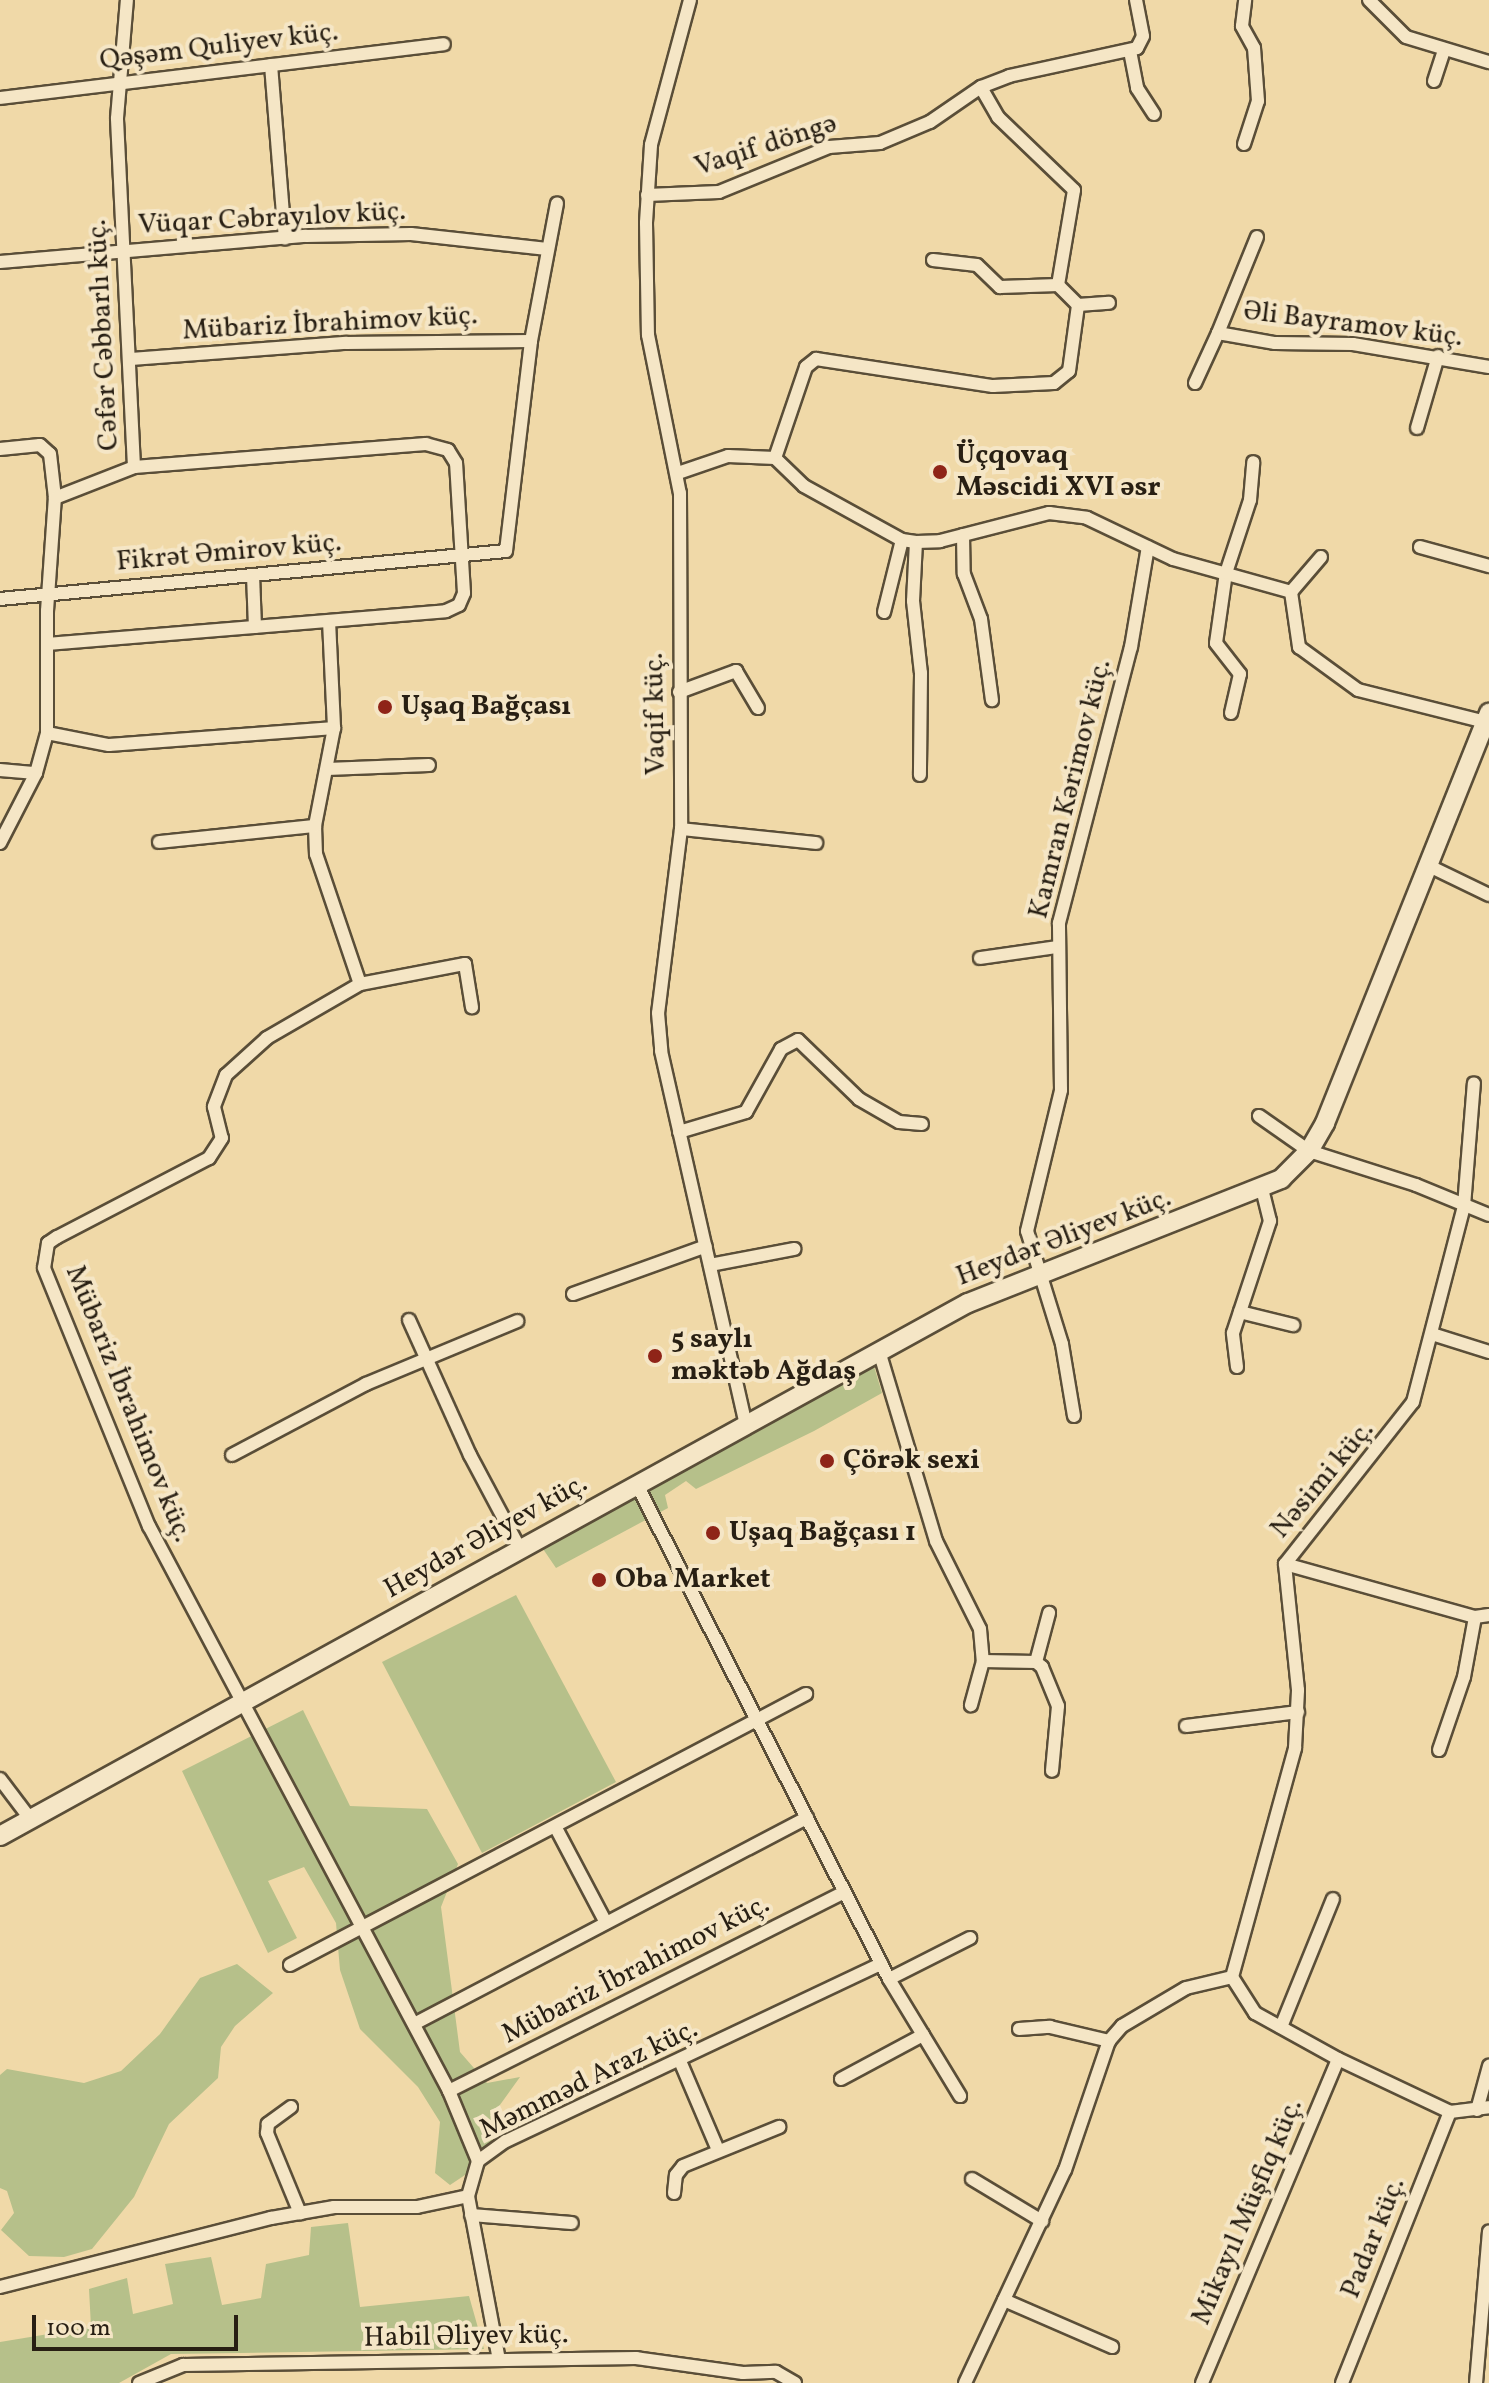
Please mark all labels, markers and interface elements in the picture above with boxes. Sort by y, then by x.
street label: Qəşəm Quliyev küç. [97,16,341,78]
street label: Vaqif döngə [692,108,840,184]
street label: Vüqar Cəbrayılov küç. [137,195,407,243]
street label: Cəfər Cəbbarlı küç. [81,218,127,452]
street label: Əli Bayramov küç. [1241,295,1465,355]
street label: Mübariz İbrahimov küç. [181,299,479,349]
place label: Üçqovaq Məscidi XVI əsr [956,439,1160,505]
marker: Üçqovaq Məscidi XVI əsr [931,463,949,481]
street label: Fikrət Əmirov küç. [115,526,343,580]
street label: Vaqif küç. [638,654,674,774]
street label: Kamran Kərimov küç. [1022,655,1120,923]
place label: Uşaq Bağçası [401,690,571,724]
marker: Uşaq Bağçası [376,698,394,716]
street label: Heydər Əliyev küç. [951,1181,1177,1295]
street label: Mübariz İbrahimov küç. [57,1260,199,1548]
place label: 5 saylı məktəb Ağdaş [671,1323,856,1389]
marker: 5 saylı məktəb Ağdaş [646,1347,664,1365]
street label: Nəsimi küç. [1264,1414,1382,1546]
place label: Çörək sexi [843,1444,980,1478]
marker: Çörək sexi [818,1452,836,1470]
street label: Heydər Əliyev küç. [378,1467,594,1607]
place label: Uşaq Bağçası 1 [729,1516,916,1550]
marker: Uşaq Bağçası 1 [704,1524,722,1542]
place label: Oba Market [615,1563,771,1597]
marker: Oba Market [590,1571,608,1589]
street label: Mübariz İbrahimov küç. [496,1888,776,2052]
street label: Məmməd Araz küç. [475,2013,703,2147]
street label: Mikayıl Müşfiq küç. [1185,2094,1311,2330]
street label: Padar küç. [1335,2173,1413,2303]
scale bar [36,2299,242,2349]
text: 100 m [46,2312,111,2346]
street label: Habil Əliyev küç. [363,2318,569,2356]

